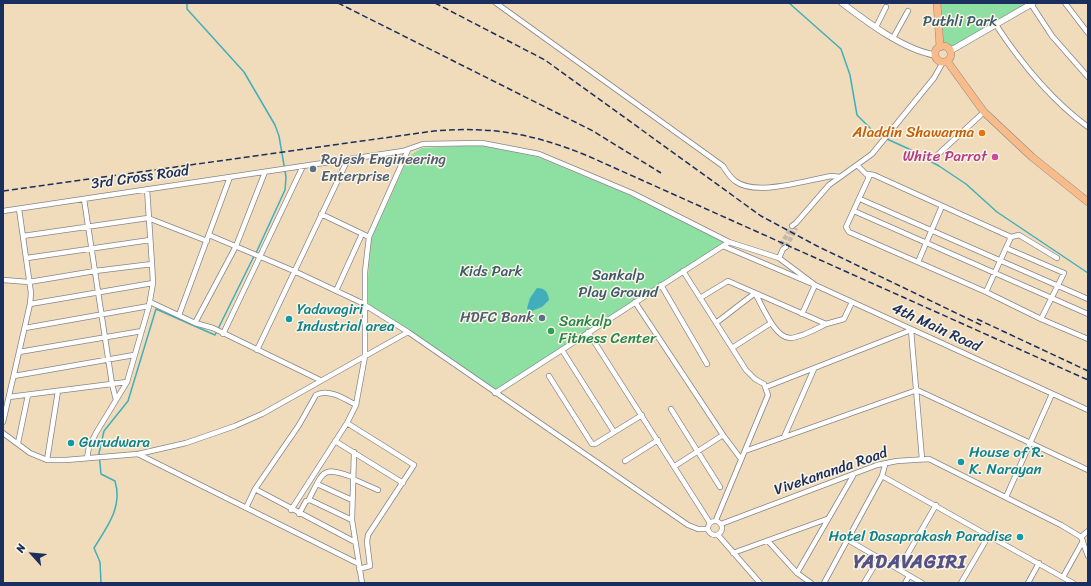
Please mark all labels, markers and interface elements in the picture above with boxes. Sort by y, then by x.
park label: Puthli Park [923,13,997,31]
place label: Aladdin Shawarma [853,124,974,142]
marker: Aladdin Shawarma [977,128,987,138]
place label: White Parrot [903,148,987,166]
place label: Rajesh Engineering Enterprise [321,151,446,186]
marker: White Parrot [990,152,1000,162]
street label: 3rd Cross Road [90,162,190,194]
marker: Rajesh Engineering Enterprise [308,164,318,174]
park label: Kids Park [460,263,522,281]
park label: Sankalp Play Ground [578,267,658,302]
street label: 4th Main Road [889,300,983,356]
place label: Yadavagiri Industrial area [297,301,395,336]
place label: HDFC Bank [460,309,534,327]
marker: HDFC Bank [537,313,547,323]
place label: Sankalp Fitness Center [559,313,656,348]
marker: Yadavagiri Industrial area [284,314,294,324]
marker: Sankalp Fitness Center [546,326,556,336]
place label: Gurudwara [79,434,150,452]
marker: Gurudwara [66,438,76,448]
street label: Vivekananda Road [772,444,890,500]
place label: House of R. K. Narayan [969,444,1045,479]
marker: House of R. K. Narayan [956,457,966,467]
place label: Hotel Dasaprakash Paradise [828,528,1012,546]
marker: Hotel Dasaprakash Paradise [1015,532,1025,542]
north arrow [12,534,52,574]
text: N [11,541,31,556]
district label: YADAVAGIRI [853,552,967,574]

